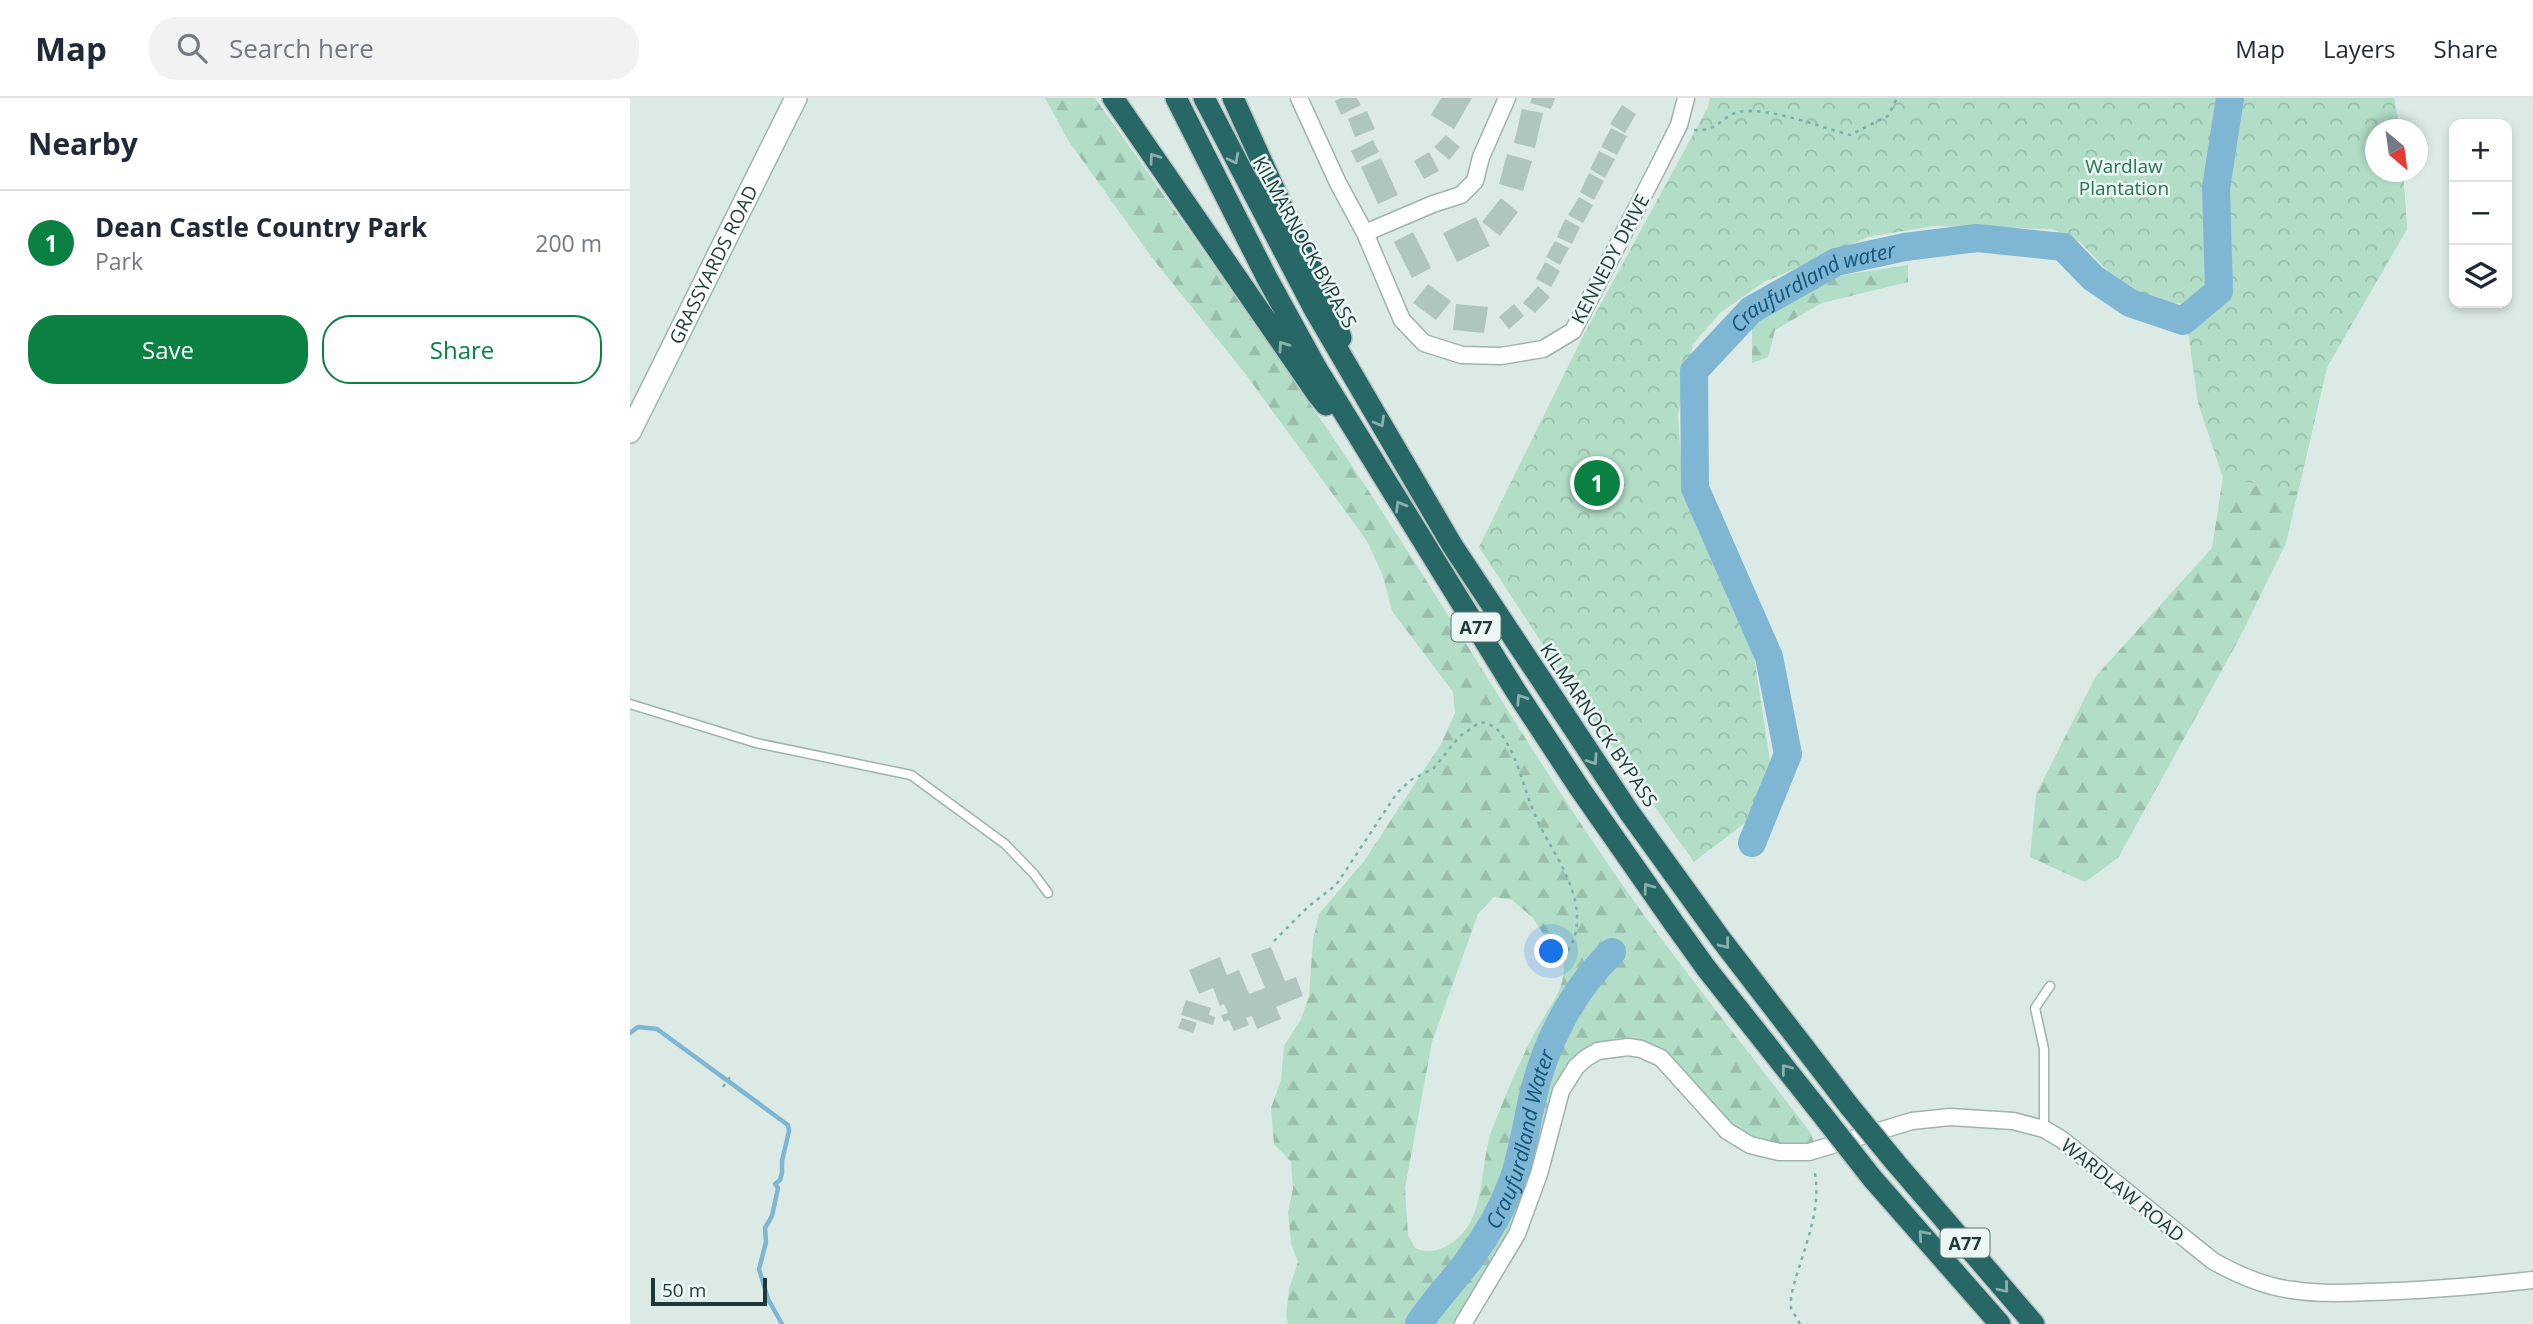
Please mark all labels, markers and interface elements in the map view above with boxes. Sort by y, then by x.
search box [149,17,639,80]
text: Map [35,26,107,71]
icon: search [173,29,211,67]
text: Search here [229,30,374,66]
text: Map [2235,32,2285,65]
text: Layers [2323,32,2396,65]
text: Share [2434,32,2498,65]
north arrow [2365,119,2428,182]
map controls [2449,119,2512,308]
button: + [2449,119,2512,182]
text: Nearby [28,123,138,164]
one-way arrow [1226,152,1240,164]
street label: KILMARNOCK BYPASS [1247,152,1363,332]
one-way arrow [1150,153,1162,166]
park label: Wardlaw Plantation [2079,153,2169,201]
street label: GRASSYARDS ROAD [663,181,764,348]
button: − [2449,182,2512,245]
street label: KENNEDY DRIVE [1565,190,1655,328]
text: Dean Castle Country Park [95,209,427,245]
text: 1 [44,227,58,259]
text: 200 m [535,227,602,259]
water label: Craufurdland water [1723,235,1898,338]
text: Park [95,245,143,277]
button: layers [2449,245,2512,308]
button: Save [28,315,308,384]
button: Share [322,315,602,384]
one-way arrow [1279,341,1291,354]
one-way arrow [1372,415,1385,427]
pin: 1 [1574,457,1620,509]
one-way arrow [1395,501,1408,514]
road number: A77 [1452,612,1500,642]
street label: KILMARNOCK BYPASS [1534,638,1664,812]
one-way arrow [1517,694,1529,707]
one-way arrow [1585,752,1597,765]
one-way arrow [1644,883,1656,896]
your location [1534,934,1568,968]
one-way arrow [1717,937,1730,949]
water label: Craufurdland Water [1479,1045,1561,1234]
one-way arrow [1782,1064,1794,1077]
street label: WARDLAW ROAD [2056,1132,2190,1248]
road number: A77 [1940,1228,1990,1258]
one-way arrow [1919,1230,1931,1243]
scale bar [651,1275,766,1307]
text: 50 m [662,1277,706,1303]
one-way arrow [1996,1279,2008,1292]

